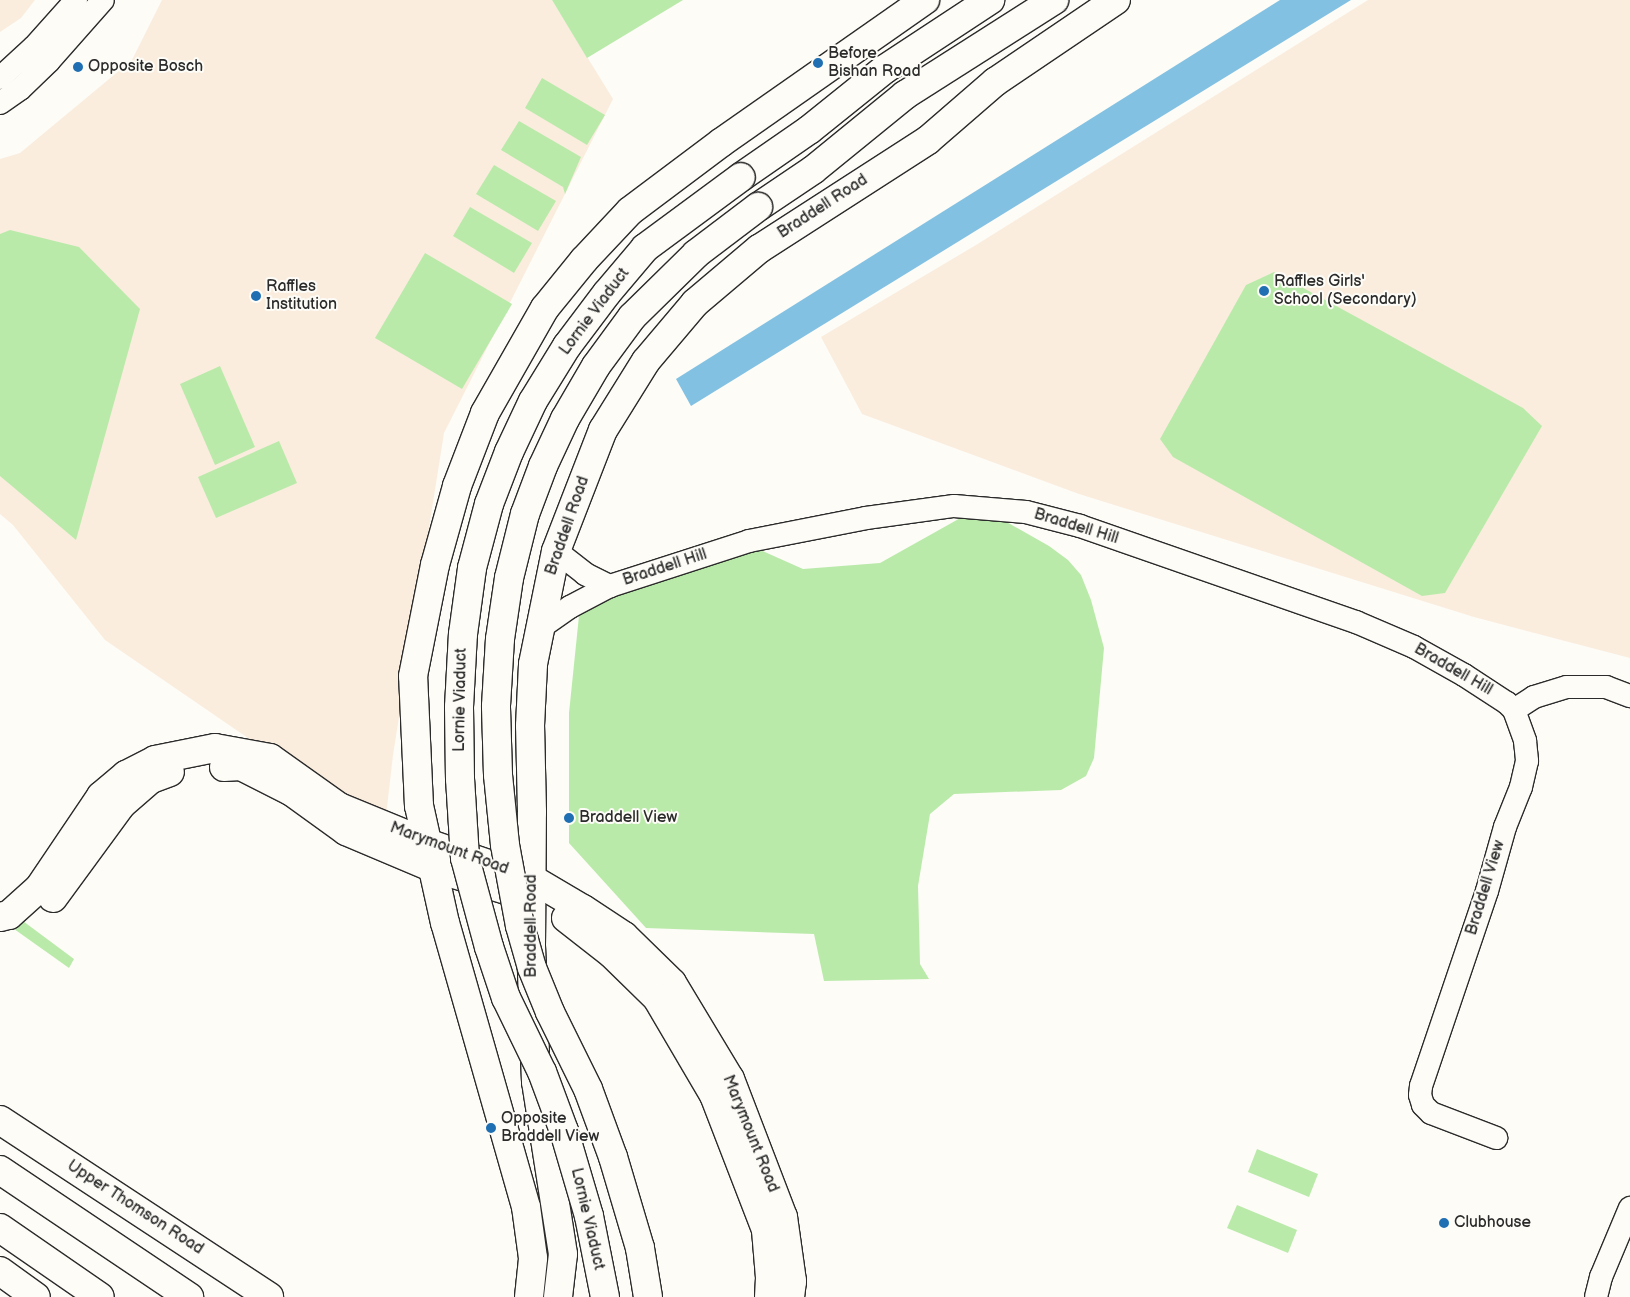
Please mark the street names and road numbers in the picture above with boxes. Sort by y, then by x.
street label: Braddell Road [774,171,872,243]
street label: Lornie Viaduct [556,265,634,359]
street label: Braddell Road [542,474,594,578]
street label: Braddell Hill [1031,505,1121,549]
street label: Braddell Hill [621,545,709,591]
street label: Braddell Hill [1410,640,1496,700]
street label: Lornie Viaduct [450,648,472,752]
street label: Marymount Road [387,819,511,879]
street label: Braddell View [1462,838,1510,938]
street label: Braddell Road [522,874,542,978]
street label: Marymount Road [718,1073,782,1195]
street label: Upper Thomson Road [63,1157,207,1259]
street label: Lornie Viaduct [566,1166,608,1272]

